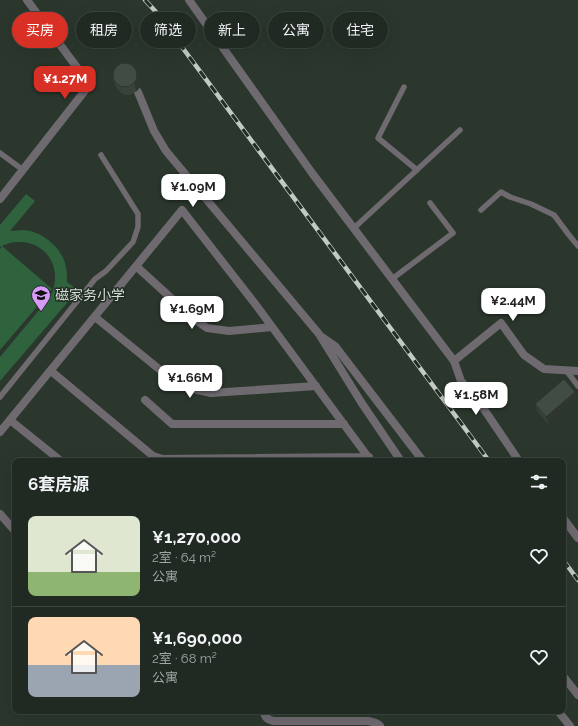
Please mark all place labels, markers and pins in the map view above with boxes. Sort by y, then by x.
pin: ¥1.27M [32,66,98,100]
pin: ¥1.09M [160,174,226,208]
school or university icon: 磁家务小学 [30,284,52,312]
place label: 磁家务小学 [55,287,125,303]
pin: ¥2.44M [480,288,546,322]
pin: ¥1.69M [159,296,225,330]
pin: ¥1.66M [157,365,223,399]
pin: ¥1.58M [443,382,509,416]

